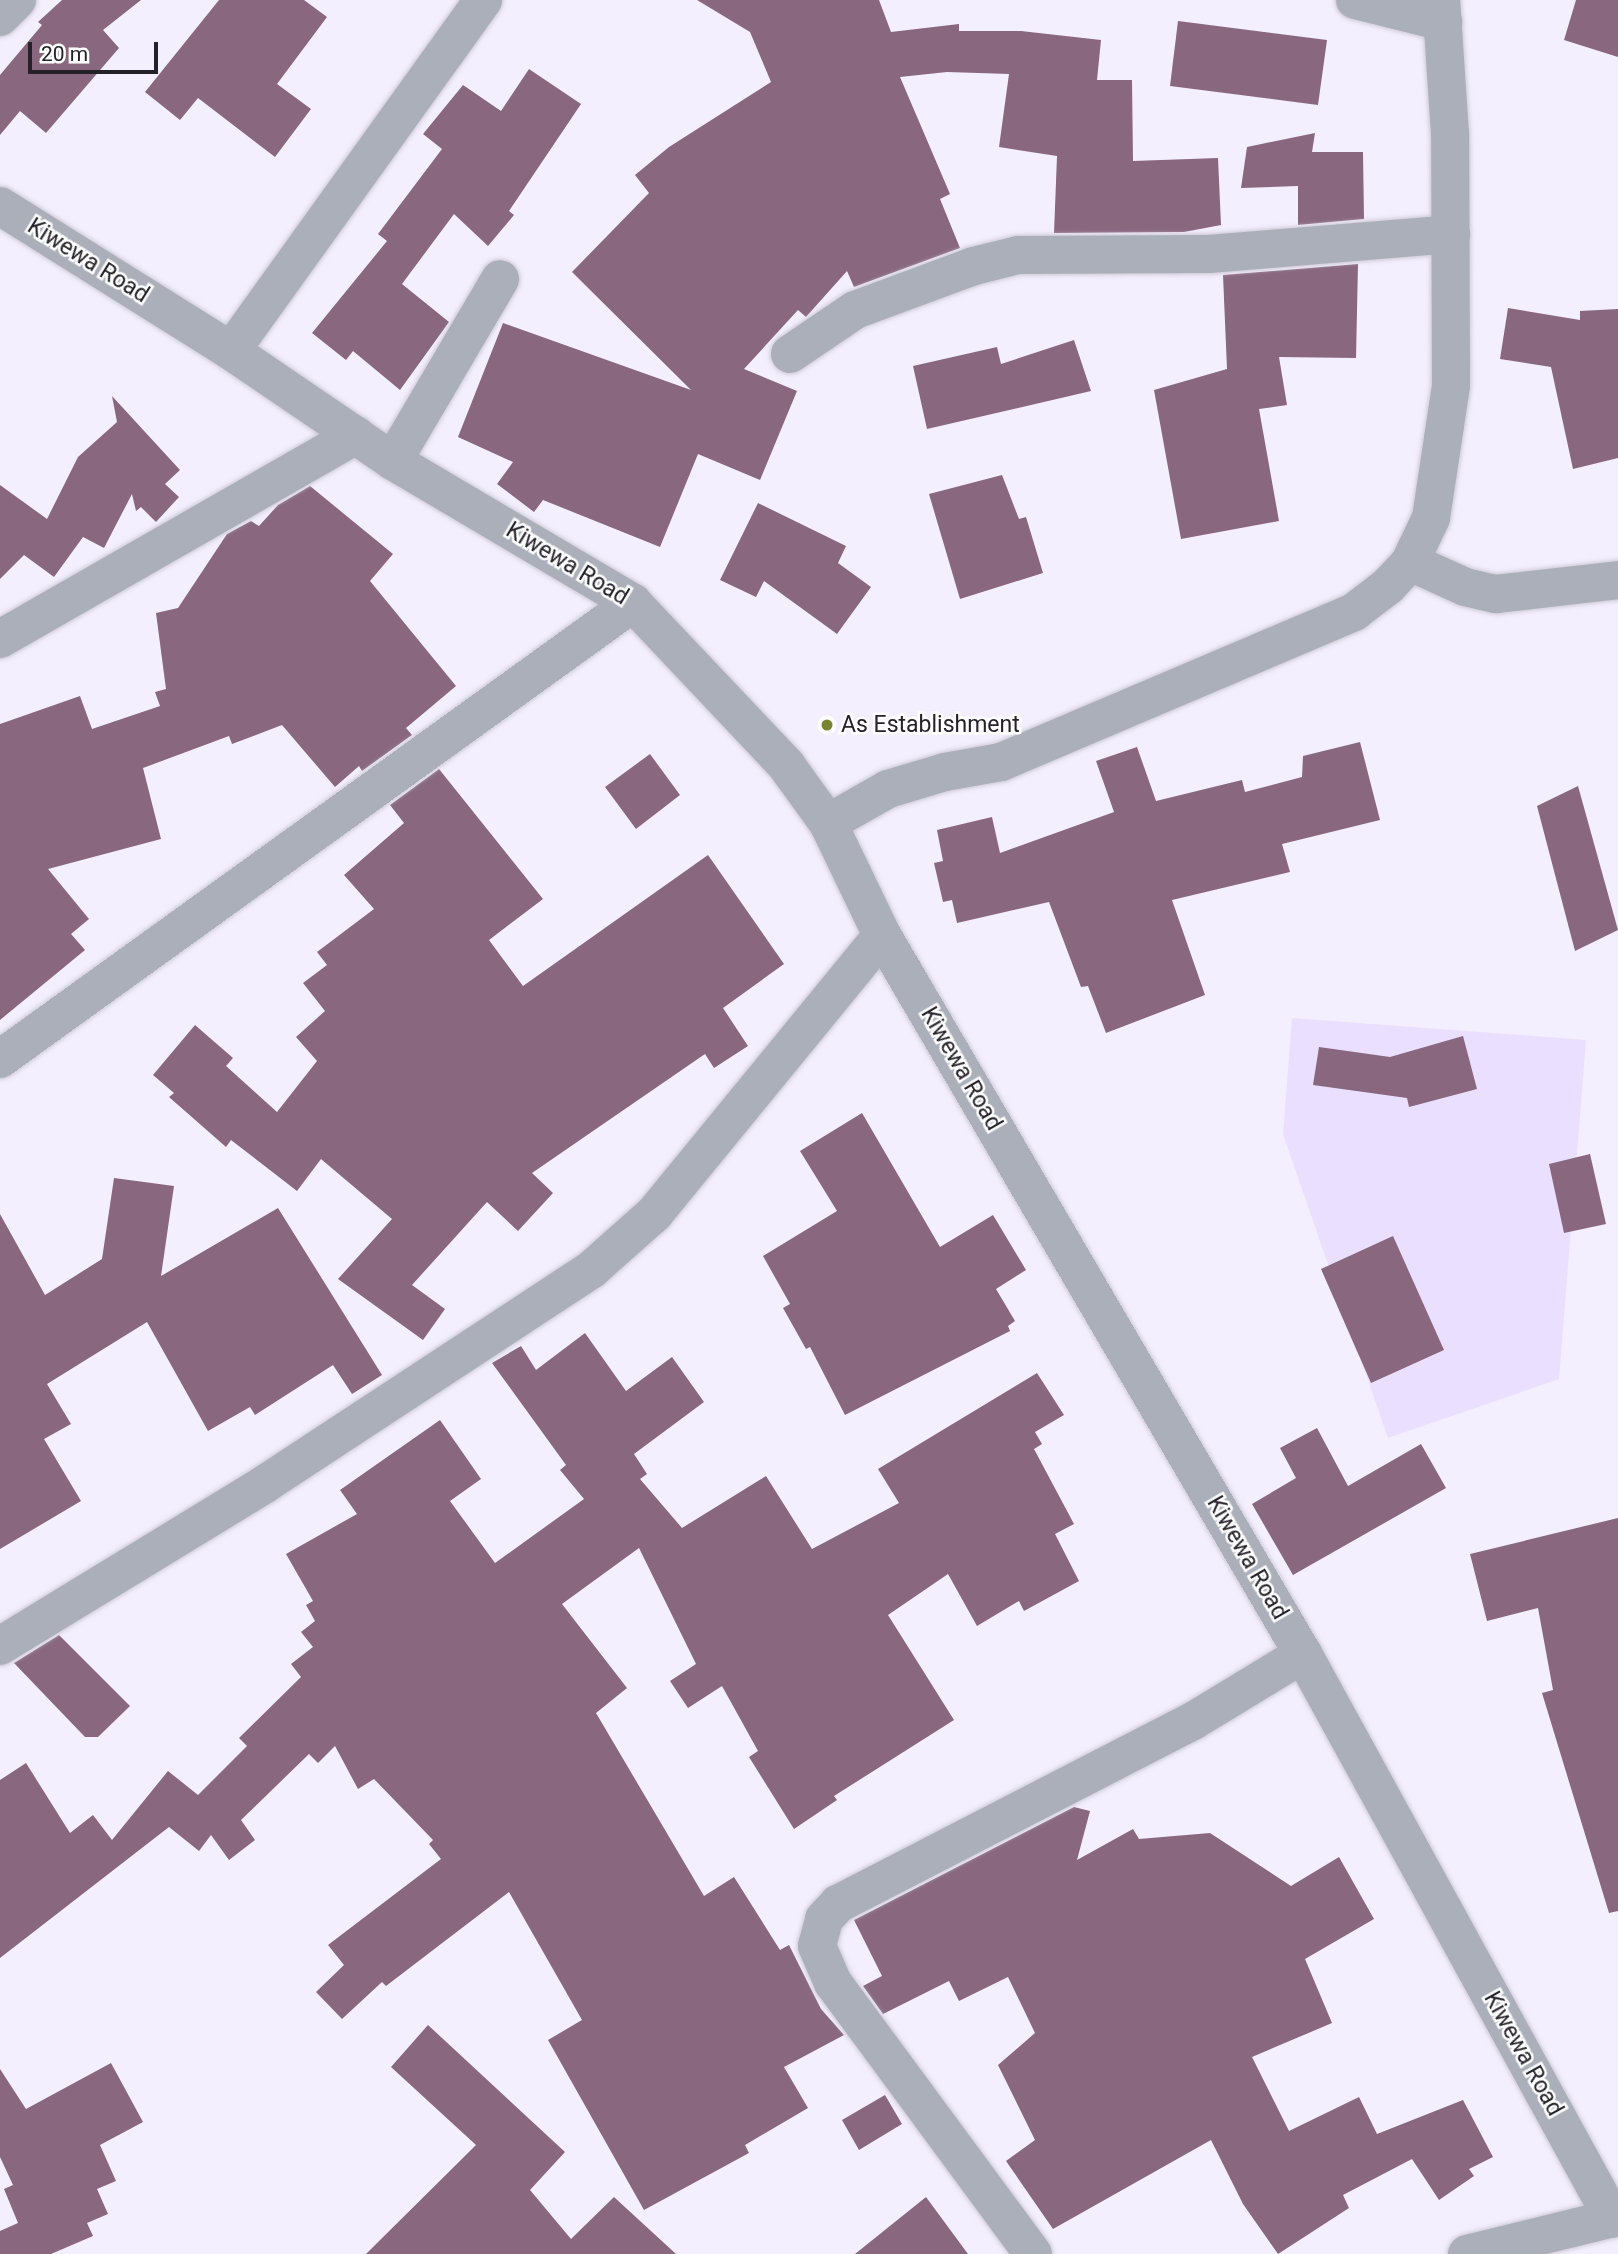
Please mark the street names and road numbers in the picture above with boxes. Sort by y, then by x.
street label: Kiwewa Road [22,213,154,309]
street label: Kiwewa Road [501,517,633,611]
street label: Kiwewa Road [915,1002,1007,1136]
street label: Kiwewa Road [1201,1491,1293,1625]
street label: Kiwewa Road [1478,1987,1568,2121]

